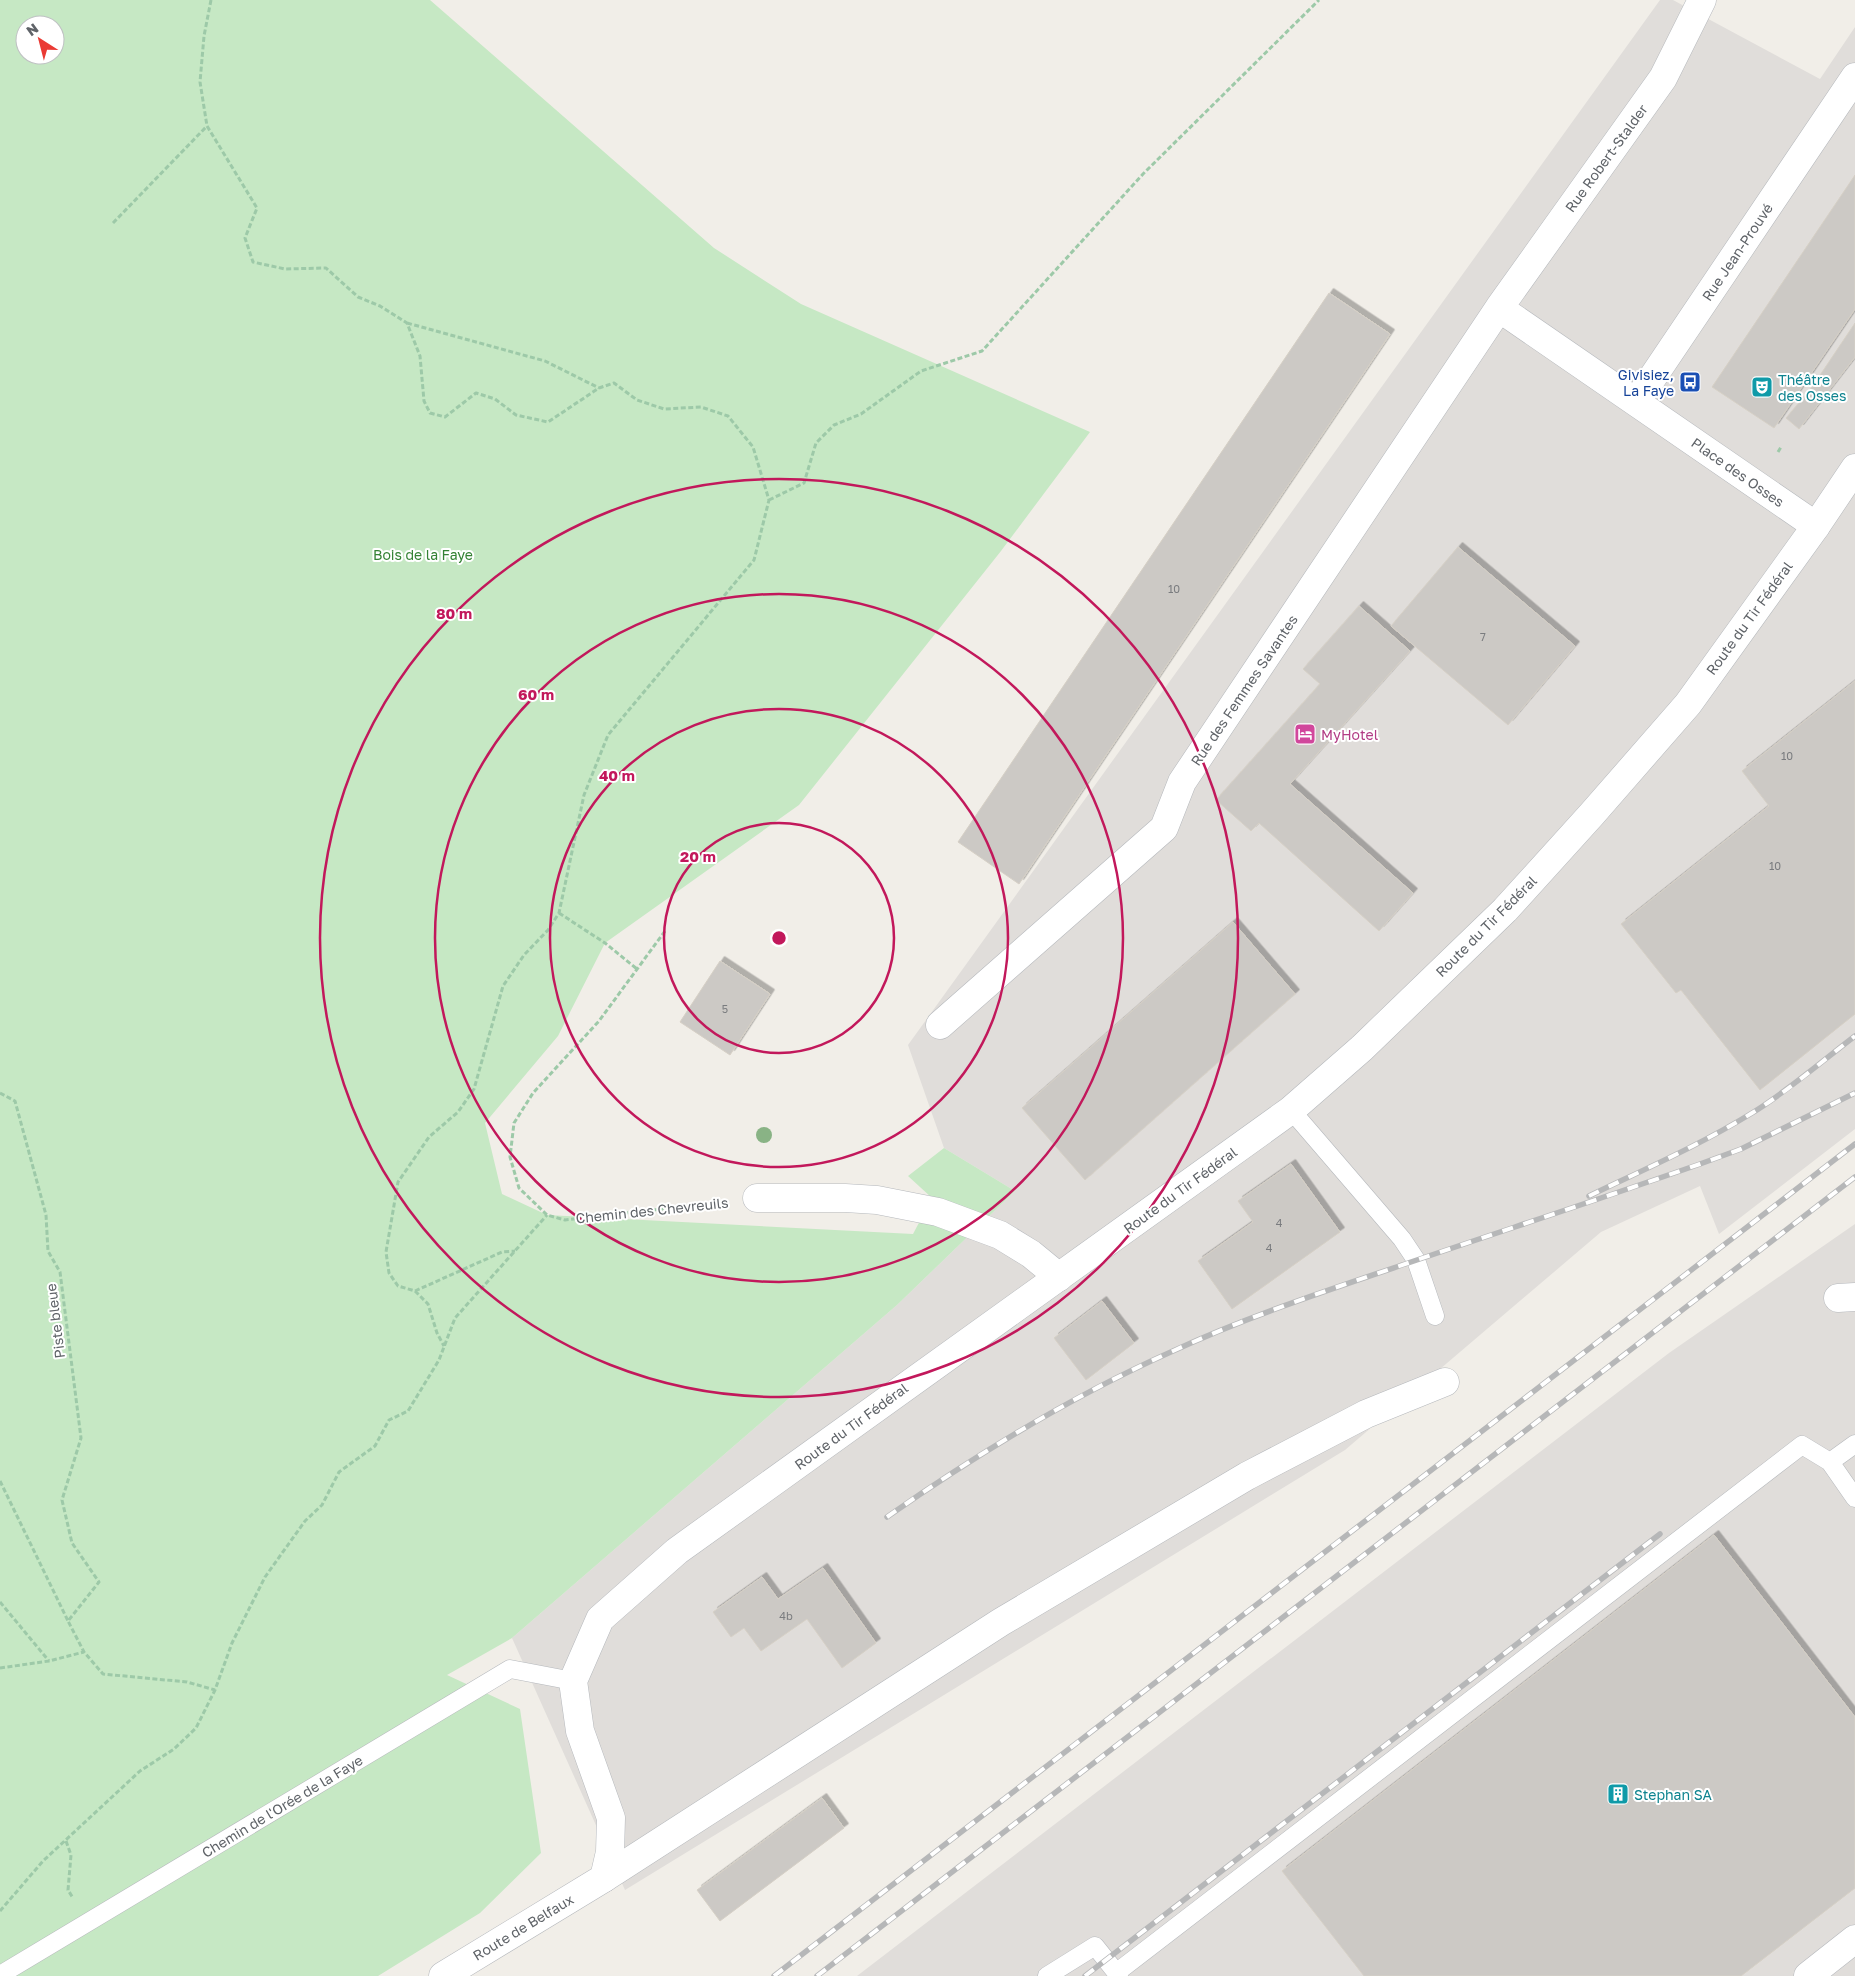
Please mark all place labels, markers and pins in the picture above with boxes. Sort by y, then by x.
place label: Givisiez, La Faye [1618,366,1674,399]
bus stop icon: Givisiez, La Faye [1678,370,1702,394]
place label: Théâtre des Osses [1778,371,1846,404]
theatre icon: Théâtre des Osses [1750,375,1774,399]
hotel icon: MyHotel [1293,722,1317,746]
place label: MyHotel [1321,726,1378,743]
centre of rings [770,929,788,947]
building icon: Stephan SA [1606,1782,1630,1806]
place label: Stephan SA [1634,1786,1712,1803]

